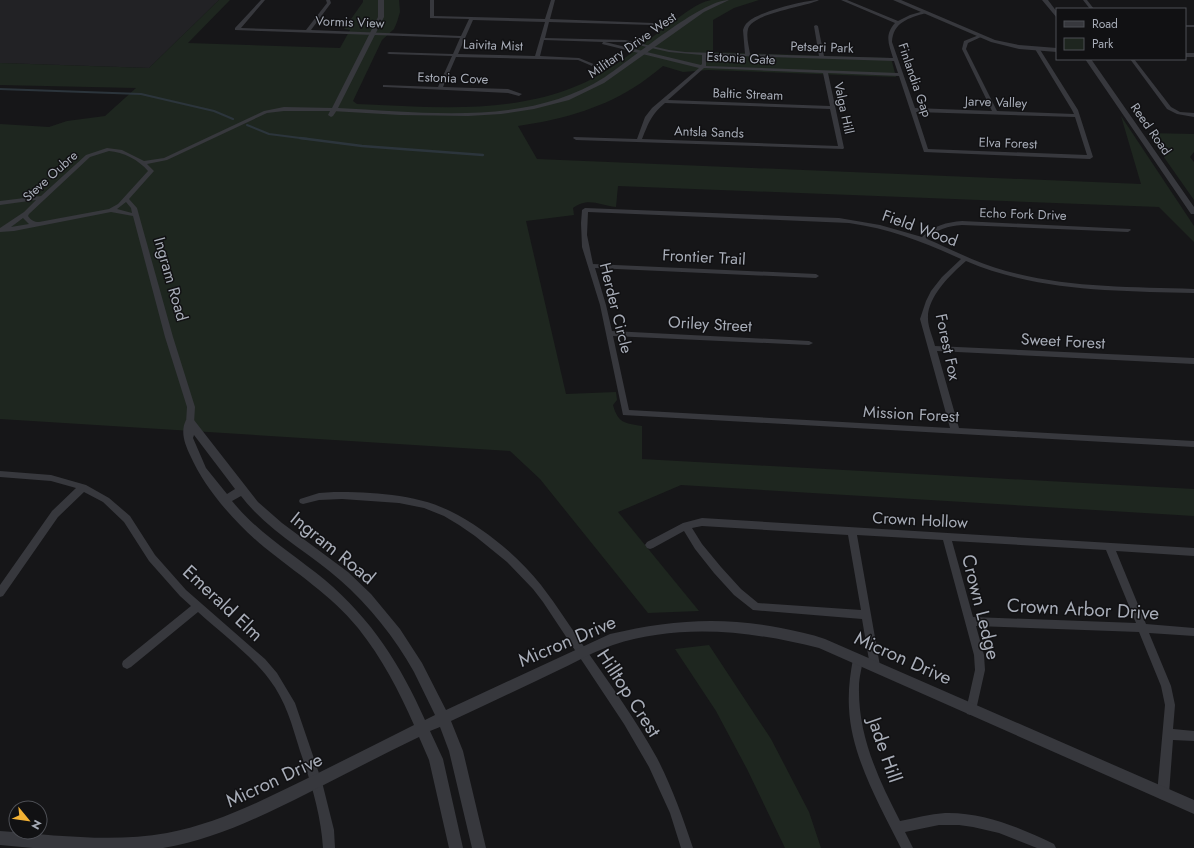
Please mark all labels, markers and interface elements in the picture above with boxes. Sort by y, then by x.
street label: Military Drive West [584,7,681,83]
legend [1056,8,1186,60]
street label: Vormis View [315,11,385,33]
text: Road [1092,15,1118,33]
street label: Laivita Mist [463,34,524,56]
text: Park [1092,35,1114,53]
street label: Petseri Park [790,36,854,58]
street label: Finlandia Gap [893,40,937,120]
street label: Estonia Gate [706,47,776,69]
street label: Estonia Cove [417,67,489,89]
street label: Valga Hill [829,80,859,136]
street label: Baltic Stream [712,83,784,105]
street label: Jarve Valley [963,91,1028,113]
street label: Reed Road [1126,99,1176,159]
street label: Antsla Sands [674,121,744,143]
street label: Elva Forest [978,132,1038,154]
street label: Steve Oubre [18,146,82,206]
street label: Echo Fork Drive [979,203,1067,225]
street label: Field Wood [879,204,961,252]
street label: Ingram Road [148,234,194,324]
street label: Frontier Trail [662,243,746,271]
street label: Herder Circle [594,260,638,356]
street label: Oriley Street [667,310,753,338]
street label: Forest Fox [930,312,966,383]
street label: Sweet Forest [1020,327,1106,355]
street label: Mission Forest [862,400,960,428]
street label: Ingram Road [285,505,381,591]
street label: Crown Hollow [872,506,969,534]
street label: Crown Ledge [955,551,1007,663]
street label: Emerald Elm [177,559,269,647]
street label: Crown Arbor Drive [1006,592,1160,626]
street label: Micron Drive [514,608,620,674]
street label: Micron Drive [850,625,956,692]
street label: Hilltop Crest [590,644,668,743]
street label: Jade Hill [860,711,909,786]
street label: Micron Drive [221,746,327,814]
north arrow [8,800,48,840]
text: N [28,817,46,833]

